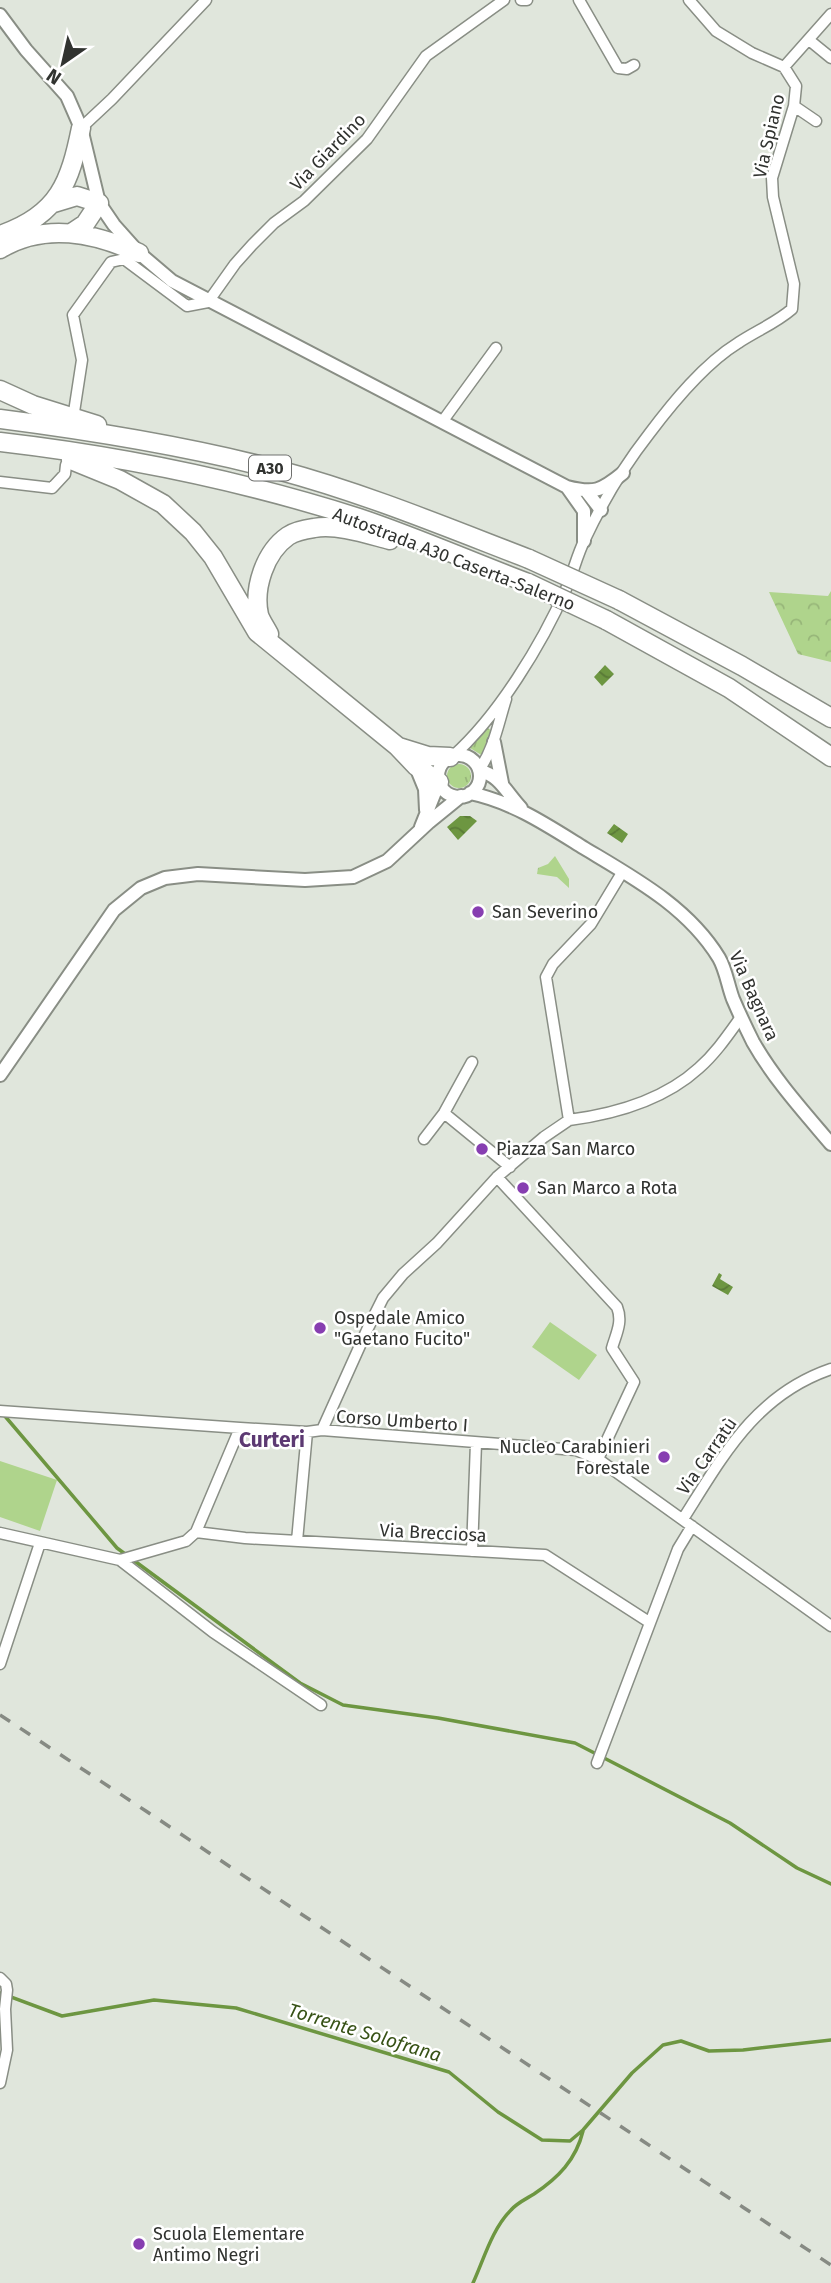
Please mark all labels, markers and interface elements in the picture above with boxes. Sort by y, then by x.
north arrow [28,28,98,98]
text: N [42,64,65,90]
street label: Via Spiano [749,92,789,180]
street label: Via Giardino [286,109,370,195]
road number: A30 [249,456,291,481]
street label: Autostrada A30 Caserta-Salerno [330,503,578,615]
place label: San Severino [492,901,598,923]
marker: San Severino [470,904,486,920]
street label: Via Bagnara [724,948,784,1044]
place label: Piazza San Marco [496,1138,635,1160]
marker: Piazza San Marco [474,1141,490,1157]
place label: San Marco a Rota [537,1177,678,1199]
marker: San Marco a Rota [515,1180,531,1196]
place label: Ospedale Amico "Gaetano Fucito" [334,1307,470,1350]
marker: Ospedale Amico "Gaetano Fucito" [312,1320,328,1336]
street label: Corso Umberto I [335,1405,469,1437]
street label: Via Carratù [672,1413,742,1499]
district label: Curteri [239,1427,305,1453]
place label: Nucleo Carabinieri Forestale [499,1436,650,1479]
marker: Nucleo Carabinieri Forestale [656,1449,672,1465]
street label: Via Brecciosa [379,1519,487,1547]
water label: Torrente Solofrana [286,1998,444,2067]
place label: Scuola Elementare Antimo Negri [153,2223,305,2266]
marker: Scuola Elementare Antimo Negri [131,2236,147,2252]

